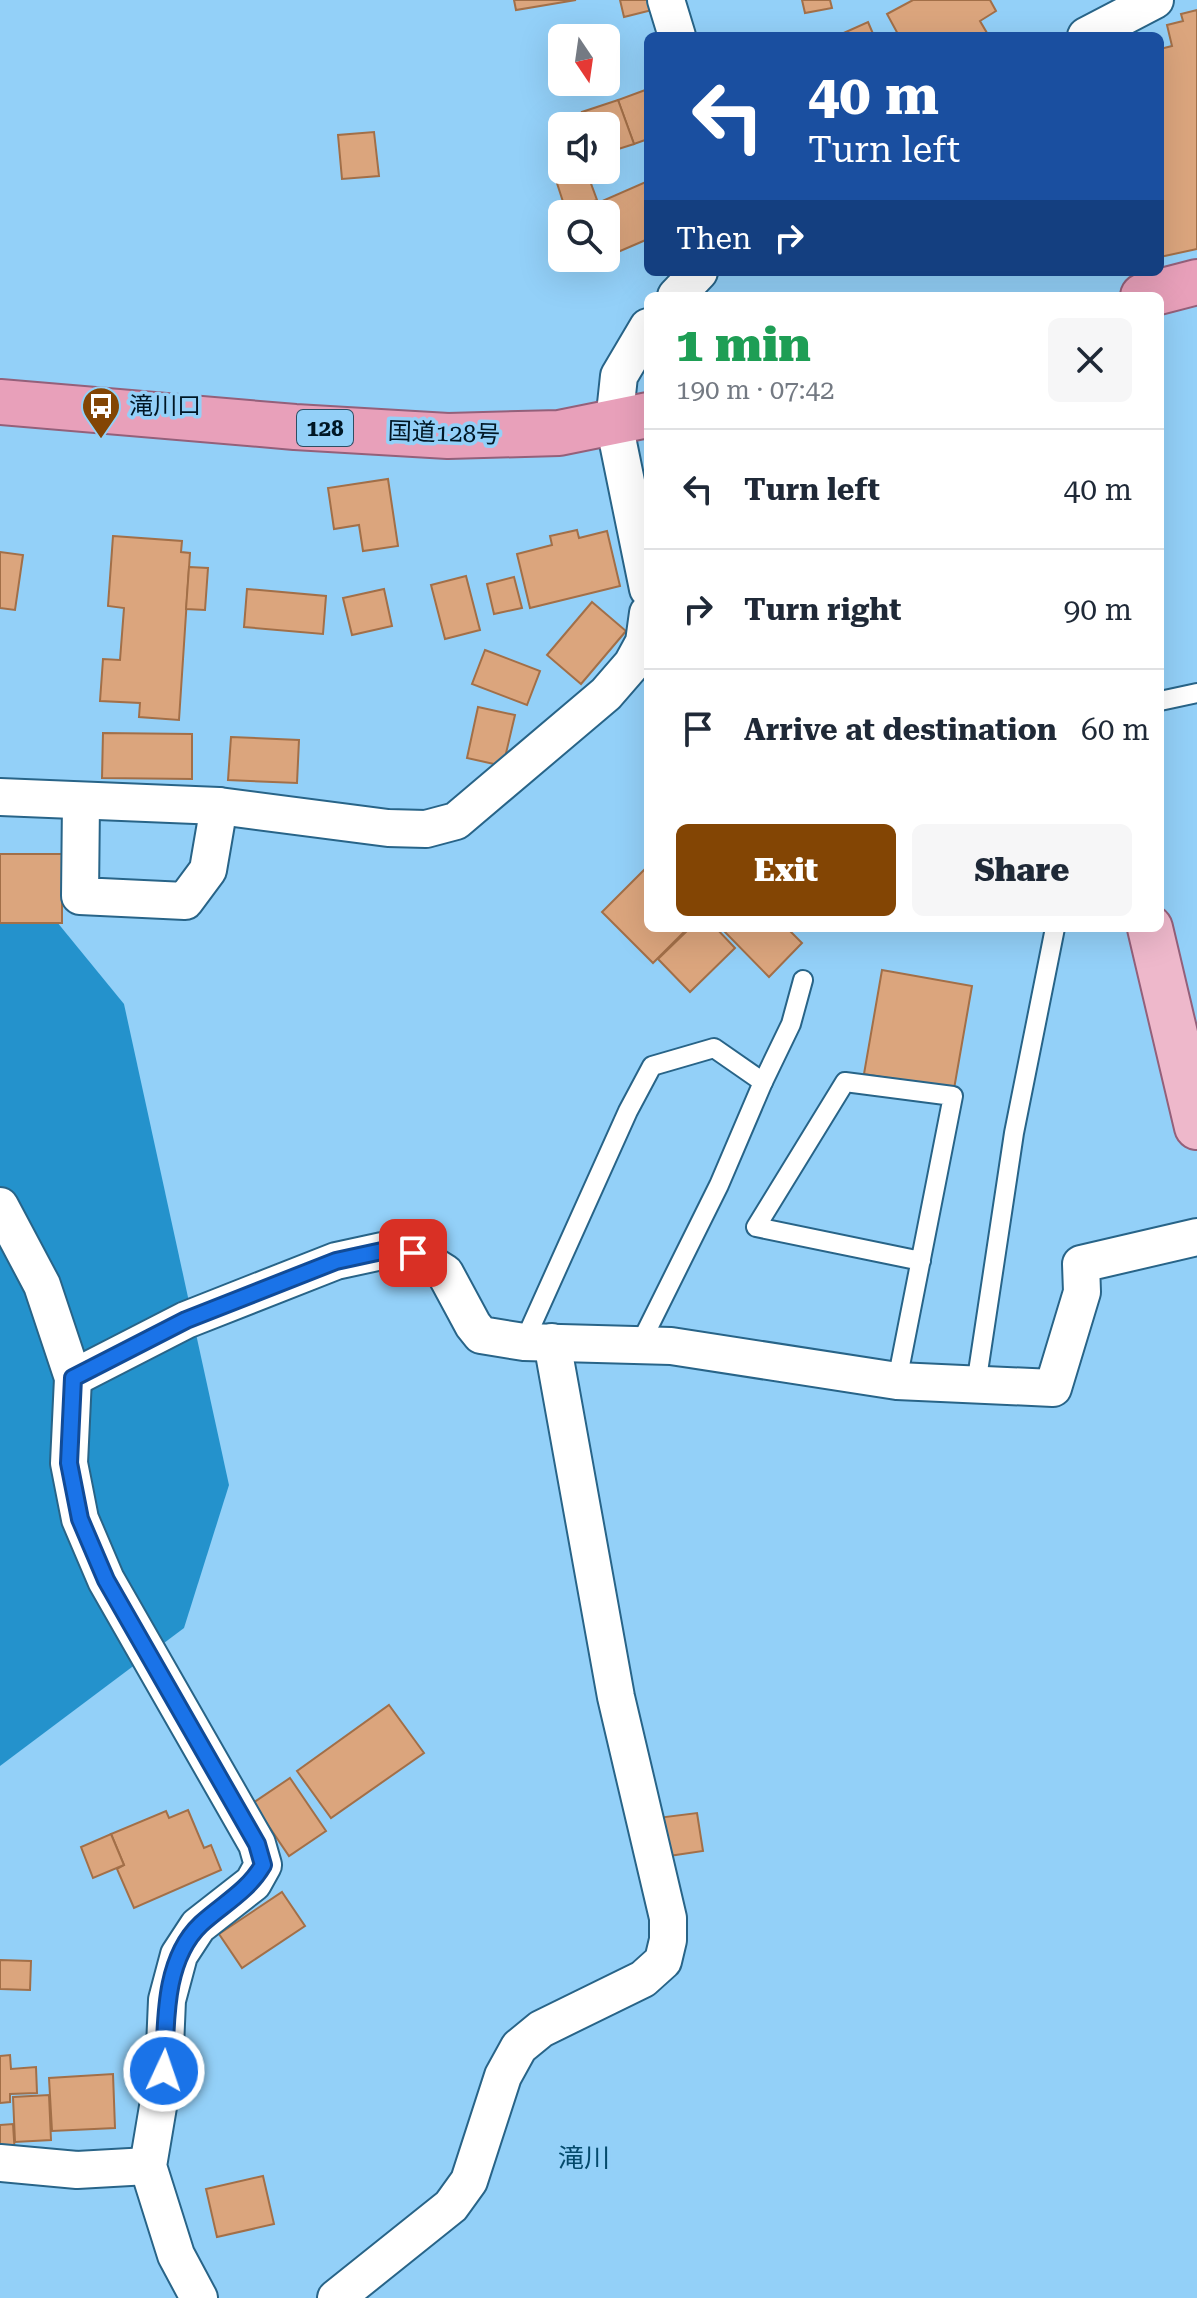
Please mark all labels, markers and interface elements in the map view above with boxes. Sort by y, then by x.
north arrow [548,24,620,96]
map controls [548,24,620,272]
text: 40 m [808,62,939,128]
icon: left [676,64,780,168]
button: sound [548,112,620,184]
text: Turn left [808,129,960,171]
button: search [548,200,620,272]
icon: right [767,216,811,260]
text: Then [676,221,751,256]
text: 1 min [676,317,811,373]
button: close [1048,318,1132,402]
text: 190 m · 07:42 [676,375,835,405]
bus stop icon: 滝川口 [80,385,122,440]
place label: 滝川口 [129,392,201,420]
road number: 128 [297,410,353,446]
street label: 国道128号 [387,417,501,449]
icon: left [676,467,720,511]
text: Turn left [744,472,880,507]
text: 40 m [1063,472,1132,507]
icon: right [676,587,720,631]
text: Turn right [744,592,901,627]
text: 90 m [1063,592,1132,627]
icon: arrive [676,707,720,751]
text: Arrive at destination [744,712,1057,747]
text: 60 m [1081,712,1150,747]
button: Exit [676,824,896,916]
button: Share [912,824,1132,916]
pin [379,1219,447,1287]
icon: arrive [391,1231,435,1275]
position arrow [122,2029,206,2113]
district label: 滝川 [558,2143,610,2173]

